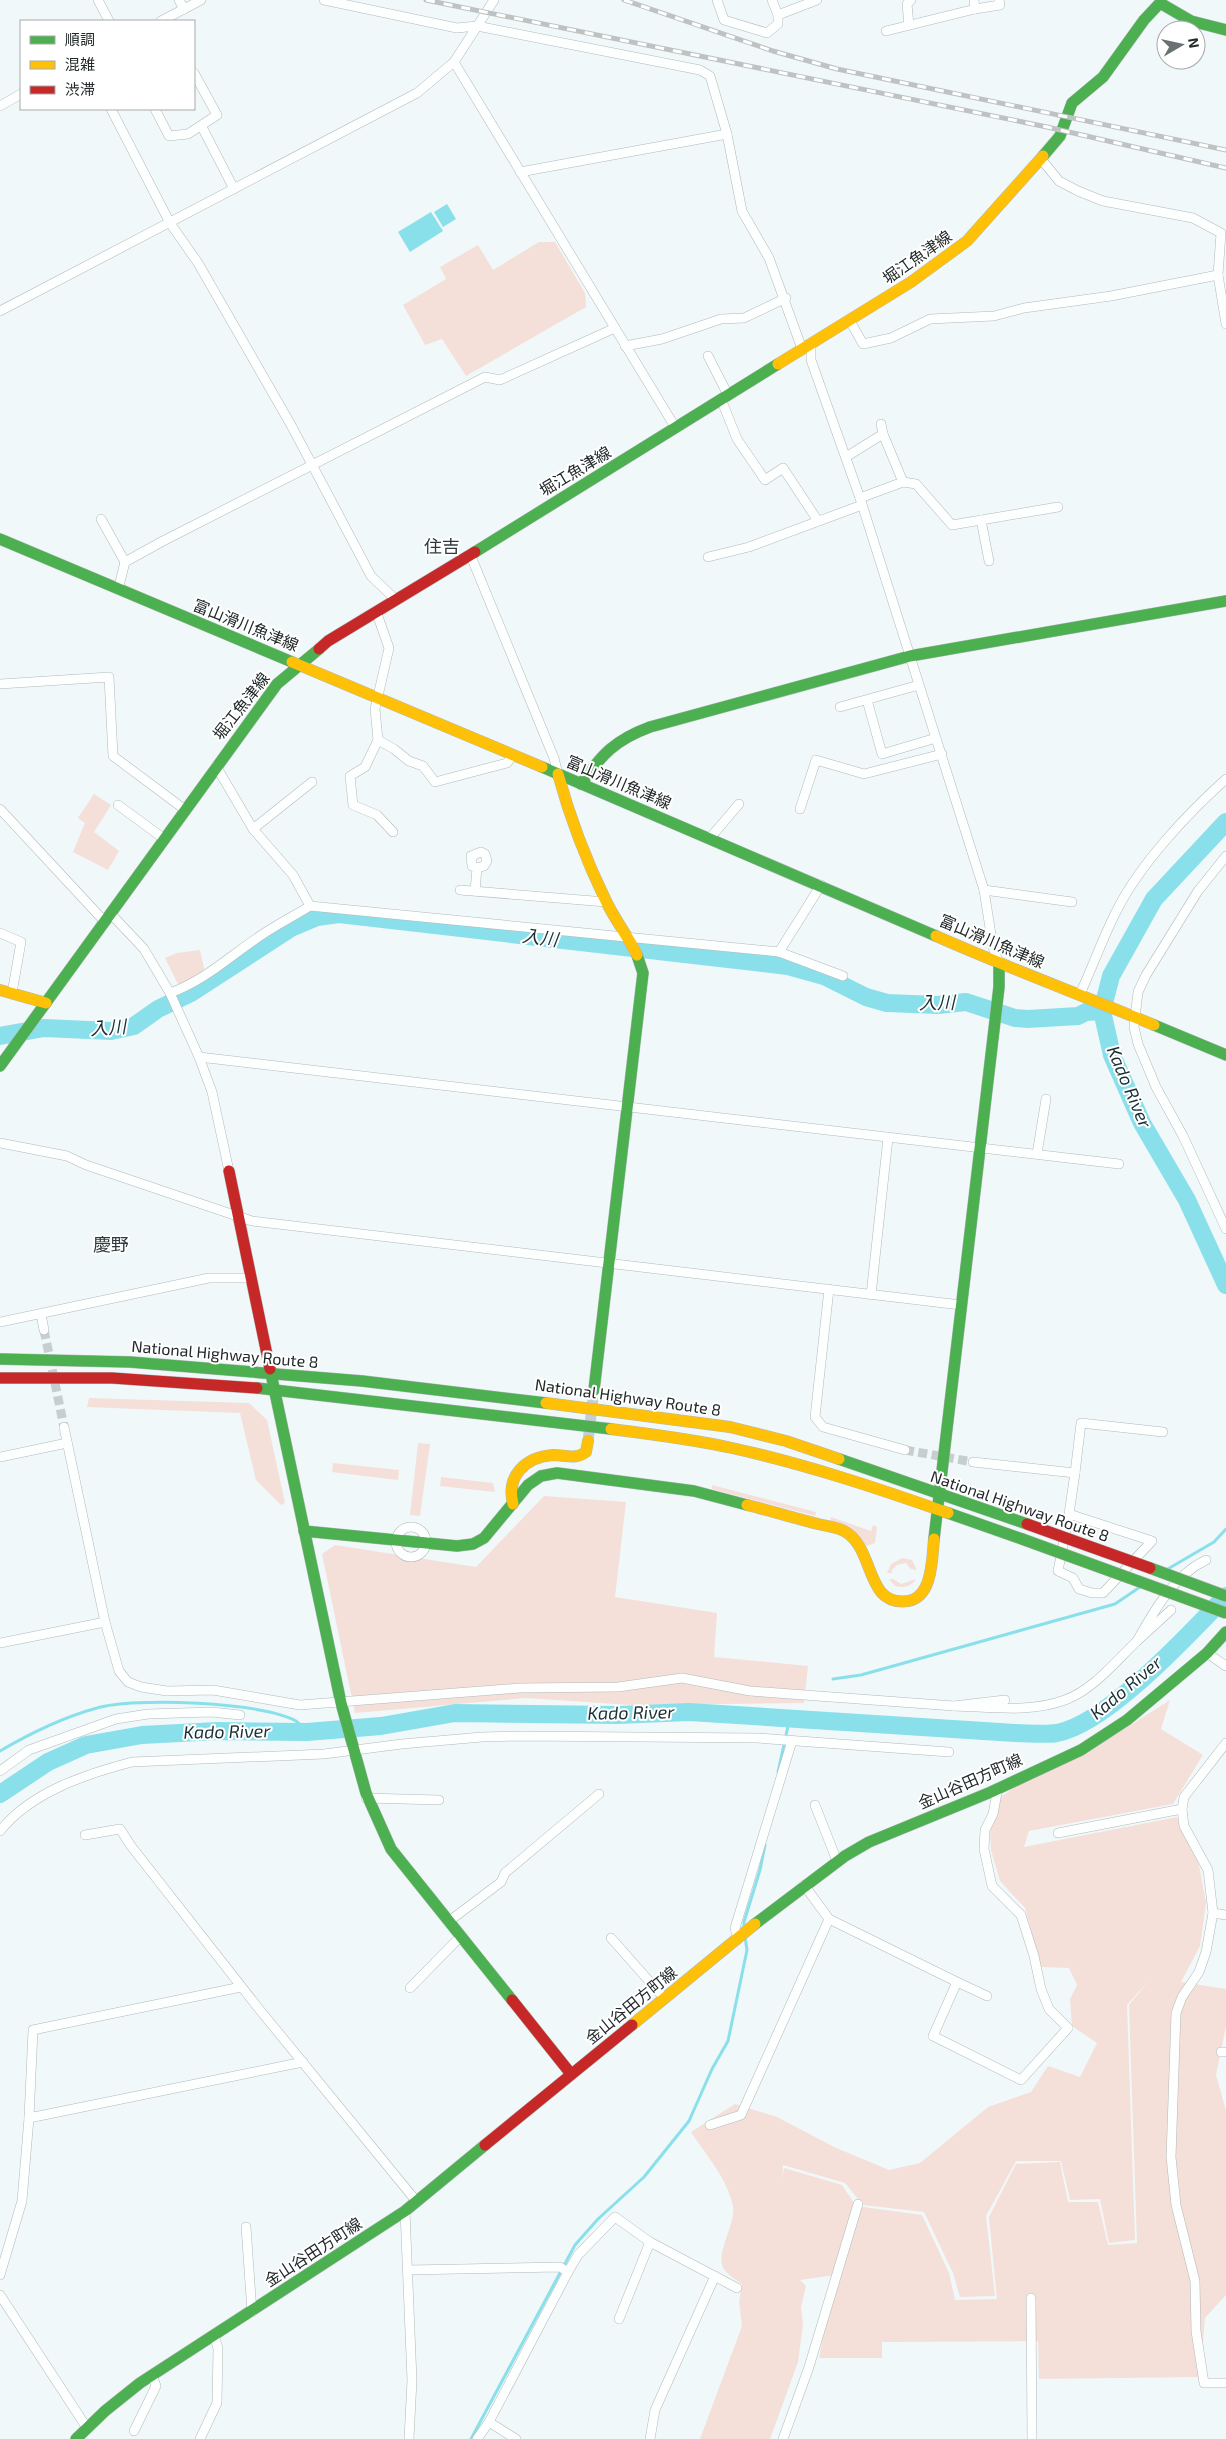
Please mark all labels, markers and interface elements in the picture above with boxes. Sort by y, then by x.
legend [20,20,195,110]
north arrow [1156,20,1206,70]
text: 順調 [65,30,95,48]
text: N [1185,37,1204,49]
text: 混雑 [65,55,95,73]
text: 渋滞 [65,80,95,98]
street label: 堀江魚津線 [878,226,955,287]
street label: 堀江魚津線 [536,442,614,499]
district label: 住吉 [424,535,460,557]
street label: 富山滑川魚津線 [191,595,302,654]
street label: 堀江魚津線 [208,668,273,743]
street label: 富山滑川魚津線 [564,751,674,812]
street label: 富山滑川魚津線 [937,910,1047,971]
water label: 入川 [521,924,561,950]
water label: 入川 [919,991,957,1013]
water label: 入川 [89,1015,129,1039]
water label: Kado River [1103,1042,1157,1132]
district label: 慶野 [93,1233,129,1255]
street label: National Highway Route 8 [131,1336,319,1371]
street label: National Highway Route 8 [534,1374,722,1419]
street label: National Highway Route 8 [928,1466,1112,1545]
water label: Kado River [1085,1650,1166,1724]
water label: Kado River [587,1700,676,1724]
water label: Kado River [183,1719,272,1743]
street label: 金山谷田方町線 [915,1749,1025,1812]
street label: 金山谷田方町線 [581,1962,680,2047]
street label: 金山谷田方町線 [261,2213,365,2290]

